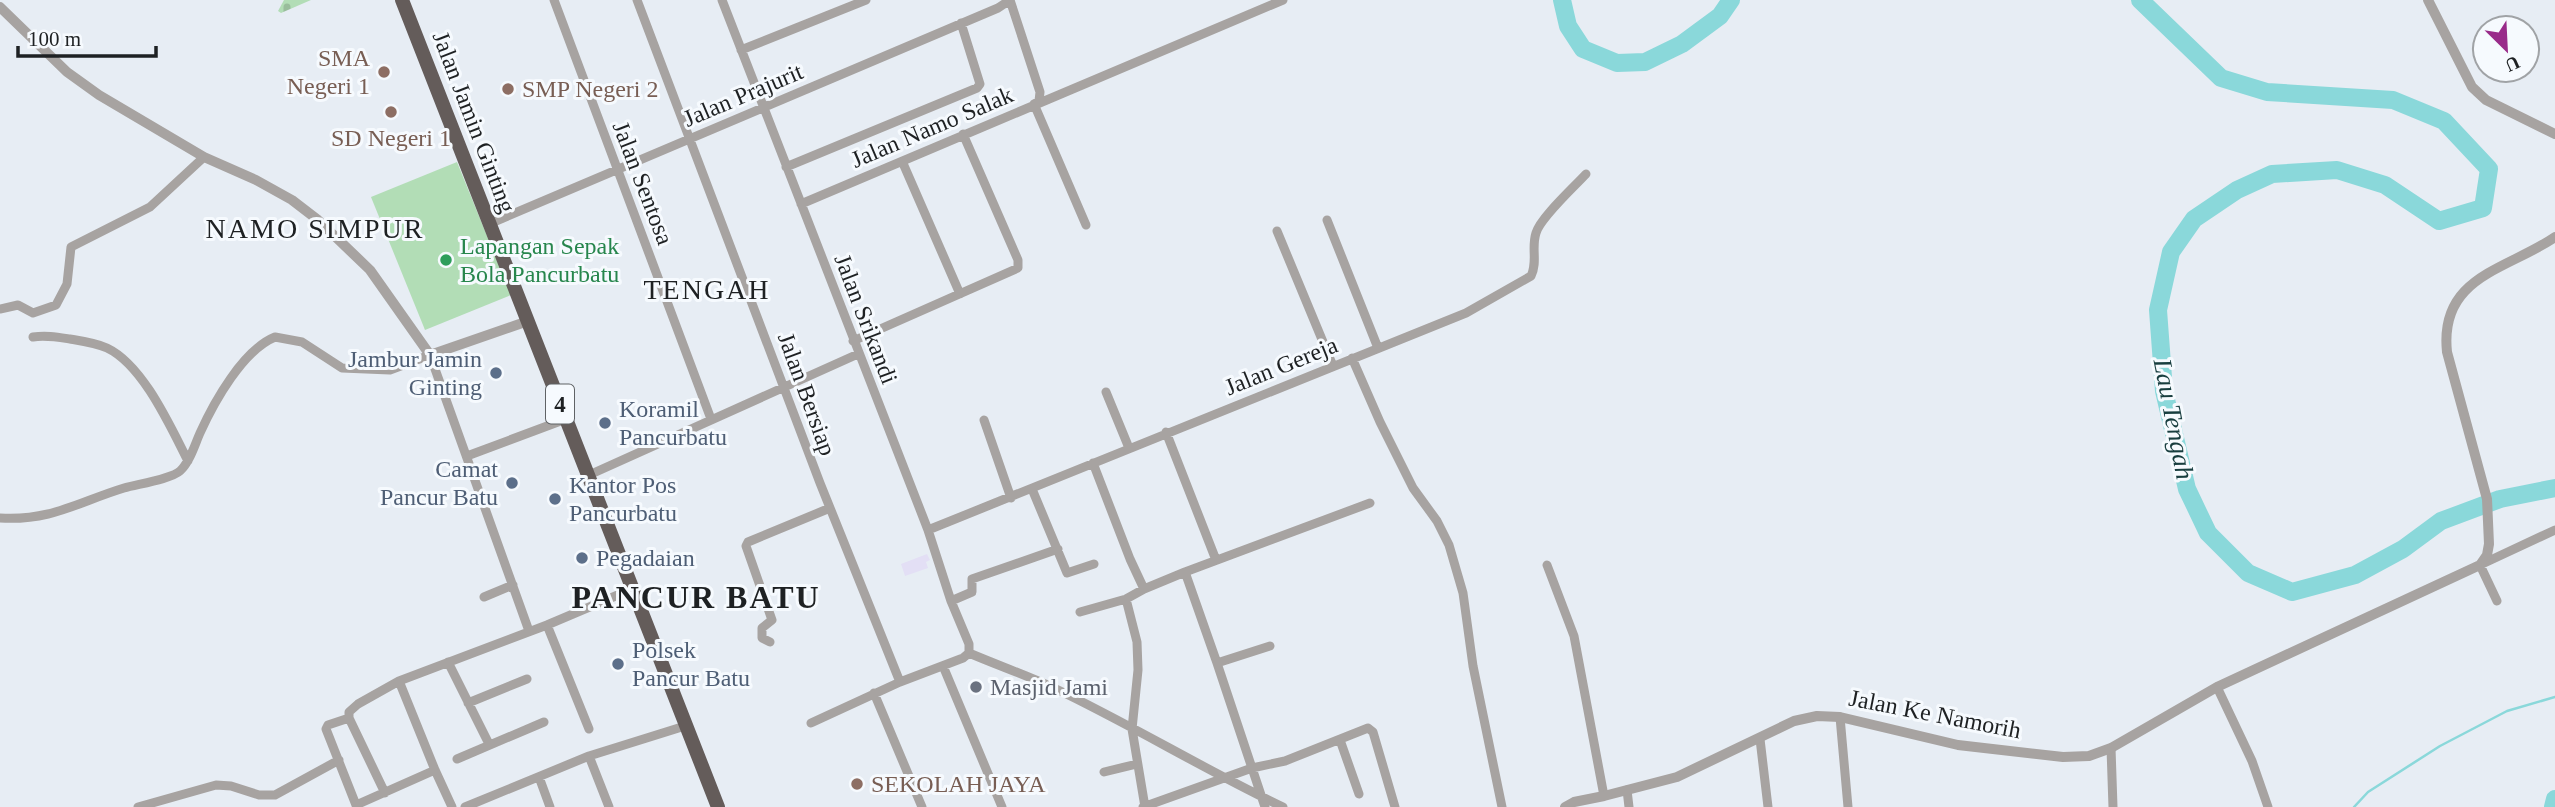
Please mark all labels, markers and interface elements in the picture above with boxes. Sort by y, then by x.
scale bar [18,14,156,58]
north arrow [2471,14,2541,84]
text: 100 m [28,27,81,51]
street label: Jalan Jamin Ginting [427,28,521,216]
place label: SMA Negeri 1 [287,45,371,99]
text: U [2502,52,2523,77]
street label: Jalan Prajurit [679,58,807,132]
marker: SMA Negeri 1 [376,64,392,80]
place label: SMP Negeri 2 [522,76,658,102]
marker: SMP Negeri 2 [500,81,516,97]
street label: Jalan Namo Salak [847,81,1017,173]
marker: SD Negeri 1 [383,104,399,120]
street label: Jalan Sentosa [608,118,679,249]
place label: SD Negeri 1 [331,125,451,151]
district label: NAMO SIMPUR [206,213,424,244]
place label: Lapangan Sepak Bola Pancurbatu [460,233,619,287]
street label: Jalan Srikandi [829,251,903,388]
marker: Lapangan Sepak Bola Pancurbatu [438,252,454,268]
district label: TENGAH [643,274,771,305]
street label: Jalan Bersiap [773,329,841,459]
street label: Jalan Gereja [1221,331,1341,400]
place label: Jambur Jamin Ginting [348,346,482,400]
water label: Lau Tengah [2147,355,2199,482]
marker: Jambur Jamin Ginting [488,365,504,381]
road number: 4 [546,384,574,424]
place label: Koramil Pancurbatu [619,396,727,450]
marker: Koramil Pancurbatu [597,415,613,431]
place label: Camat Pancur Batu [380,456,498,510]
place label: Kantor Pos Pancurbatu [569,472,677,526]
marker: Camat Pancur Batu [504,475,520,491]
marker: Kantor Pos Pancurbatu [547,491,563,507]
place label: Pegadaian [596,545,695,571]
marker: Pegadaian [574,550,590,566]
district label: PANCUR BATU [571,579,821,615]
place label: Polsek Pancur Batu [632,637,750,691]
marker: Polsek Pancur Batu [610,656,626,672]
place label: Masjid Jami [990,674,1108,700]
marker: Masjid Jami [968,679,984,695]
street label: Jalan Ke Namorih [1847,685,2023,743]
place label: SEKOLAH JAYA [871,771,1046,797]
marker: SEKOLAH JAYA [849,776,865,792]

